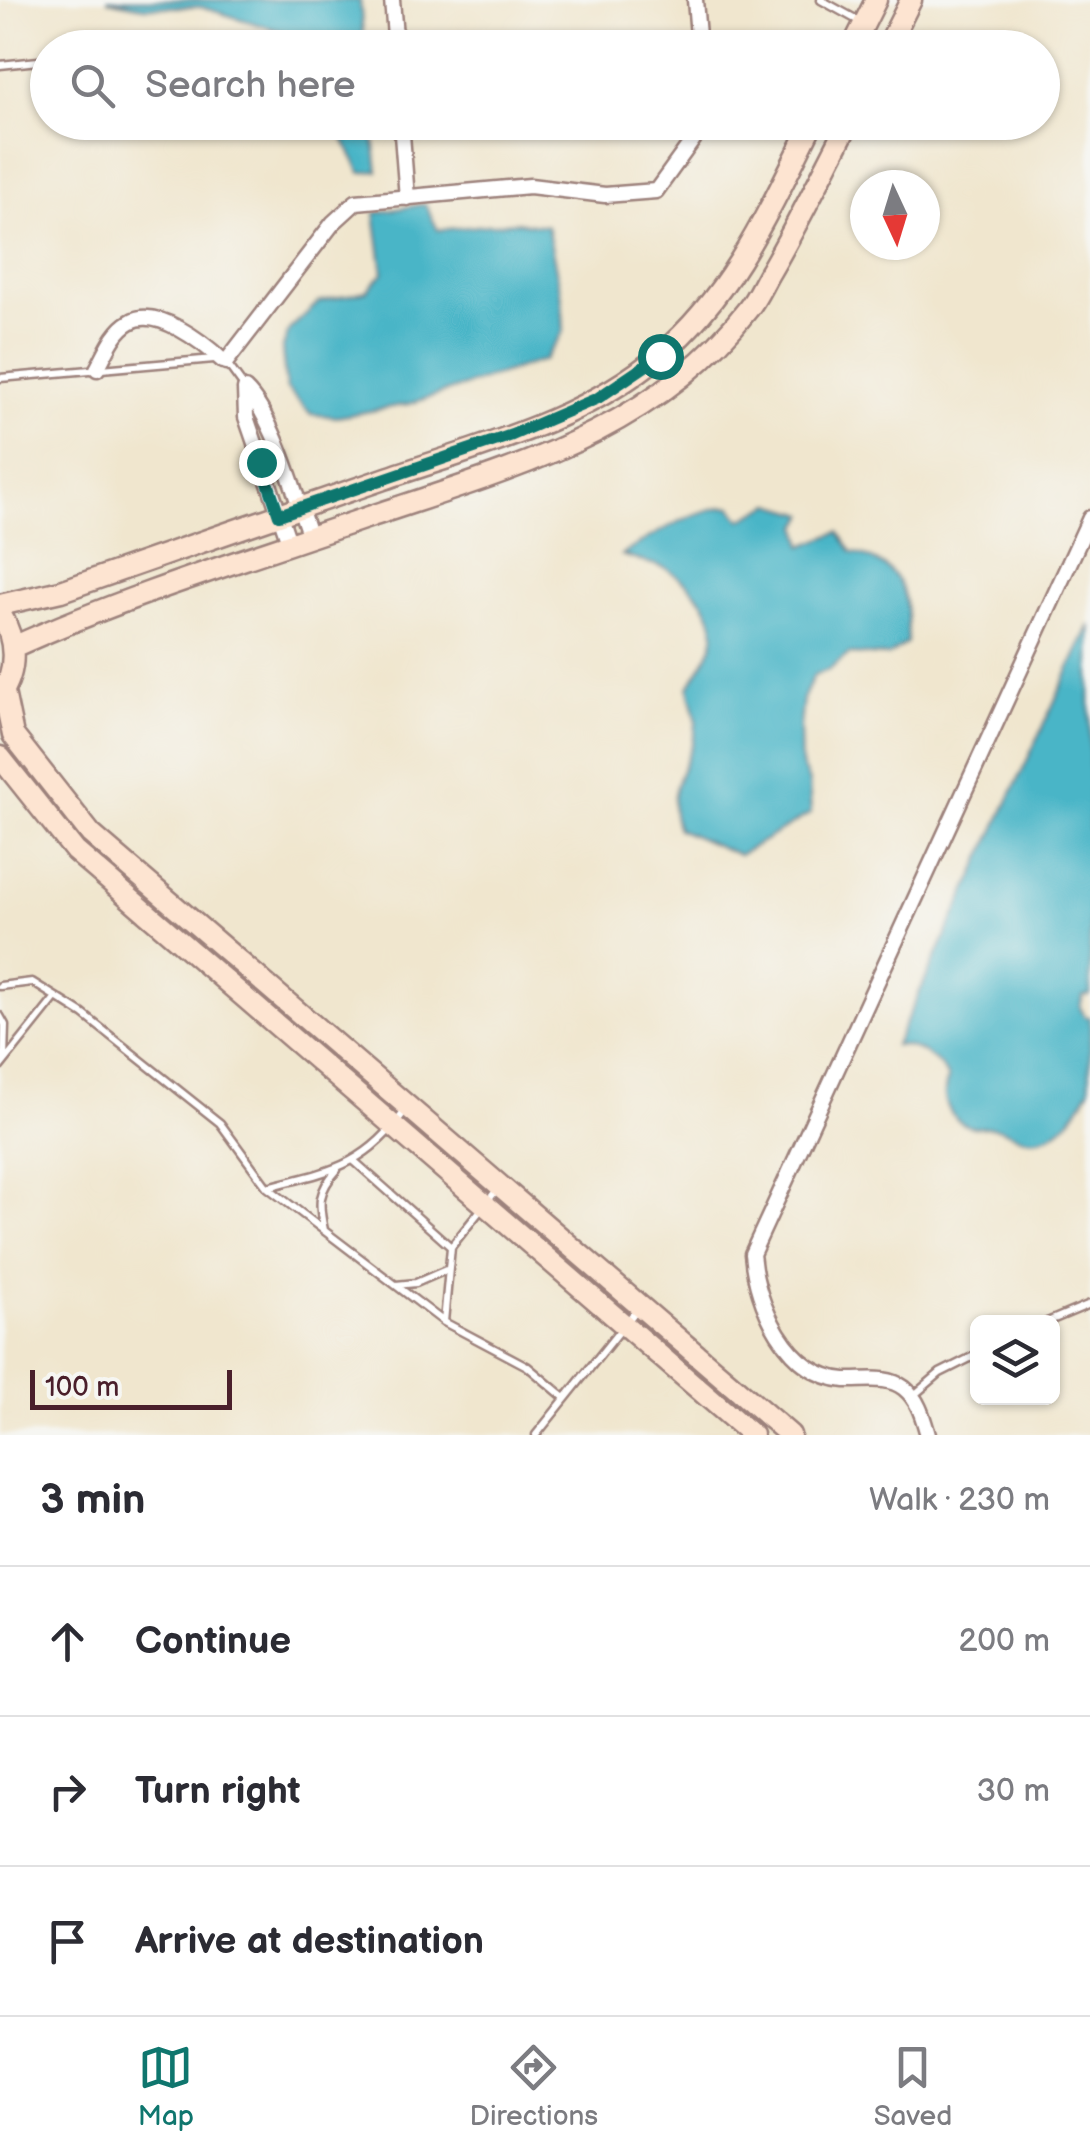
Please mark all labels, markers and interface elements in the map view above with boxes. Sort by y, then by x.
search box [30,30,1060,140]
icon: search [65,58,120,113]
text: Search here [145,63,356,108]
north arrow [850,170,940,260]
route start [638,334,684,380]
route end [239,440,285,486]
map controls [970,1315,1060,1405]
button: layers [970,1315,1060,1405]
scale bar [30,1365,232,1410]
text: 100 m [45,1371,119,1404]
text: 3 min [40,1475,145,1526]
text: Walk · 230 m [869,1481,1050,1520]
icon: ahead [40,1614,95,1669]
text: Continue [135,1619,291,1664]
text: 200 m [958,1622,1050,1661]
icon: right [40,1764,95,1819]
text: Turn right [135,1769,300,1814]
text: 30 m [976,1772,1050,1811]
icon: arrive [40,1914,95,1969]
text: Arrive at destination [135,1919,484,1964]
tab: Map [138,2040,194,2133]
tab: Directions [469,2040,598,2133]
tab: Saved [874,2040,952,2133]

